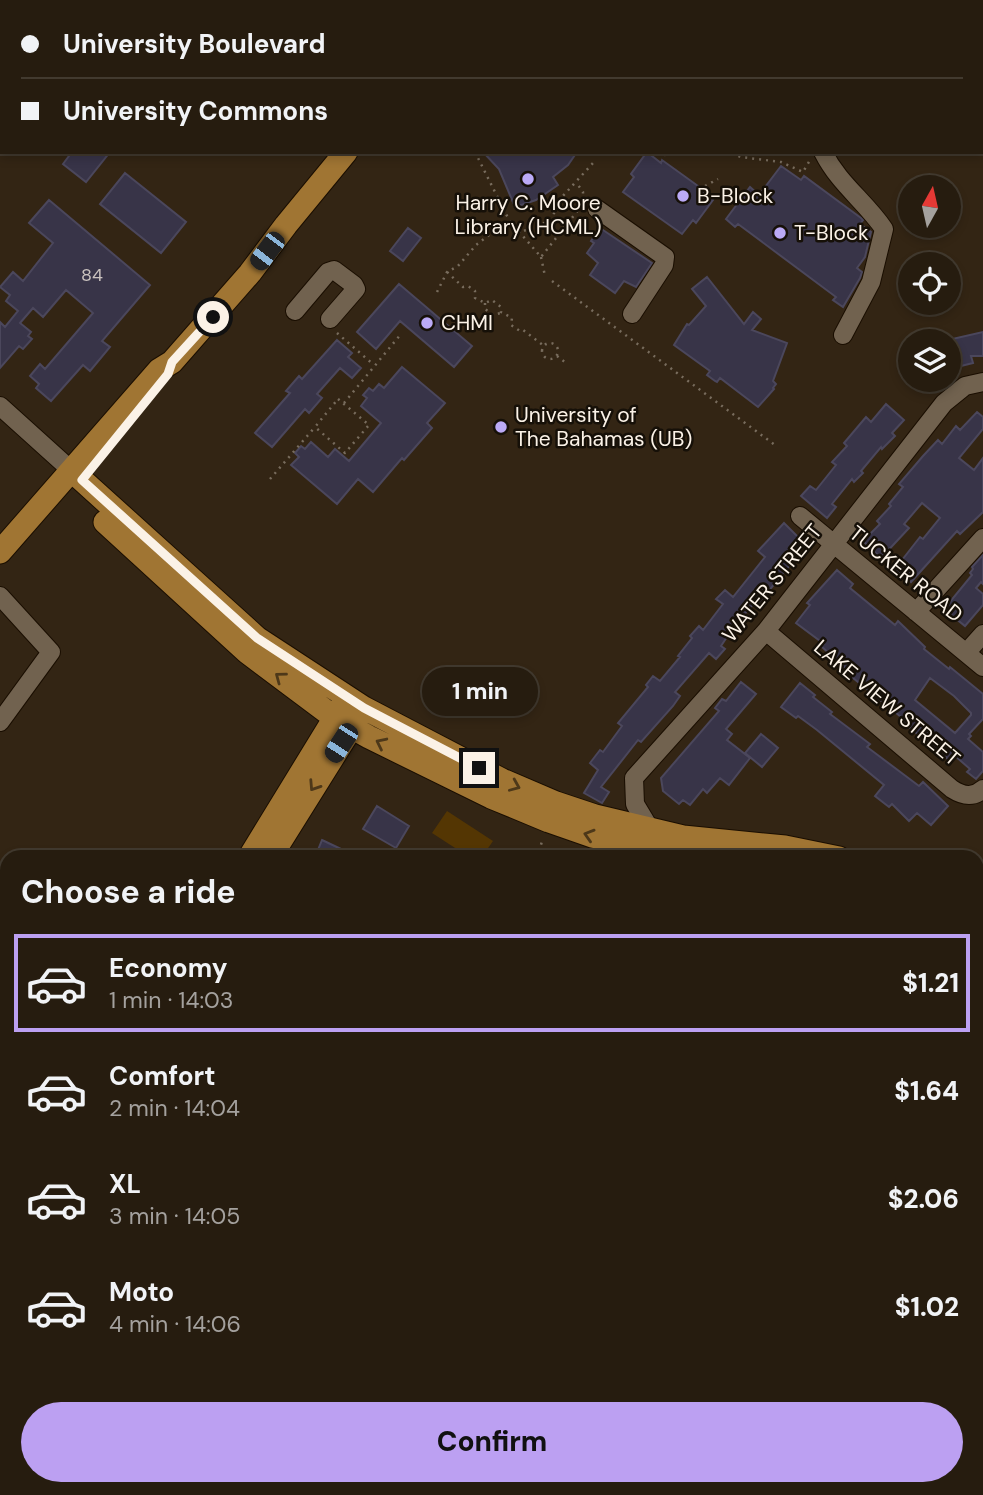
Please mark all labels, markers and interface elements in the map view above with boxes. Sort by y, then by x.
text: University Boulevard [63,27,326,61]
text: University Commons [63,94,328,128]
marker: Harry C. Moore Library (HCML) [520,171,536,187]
north arrow [898,175,961,238]
map controls [898,175,961,392]
place label: B-Block [697,182,774,210]
marker: B-Block [675,188,691,204]
place label: Harry C. Moore Library (HCML) [454,189,602,241]
place label: T-Block [794,219,869,247]
marker: T-Block [772,225,788,241]
car [246,228,289,274]
button: locate [898,252,961,315]
house number: 84 [81,263,103,287]
route start [197,301,229,333]
place label: CHMI [441,309,493,337]
marker: CHMI [419,315,435,331]
button: layers [898,329,961,392]
place label: University of The Bahamas (UB) [515,401,692,453]
marker: University of The Bahamas (UB) [493,419,509,435]
street label: WATER STREET [716,518,828,648]
street label: TUCKER ROAD [843,519,969,629]
street label: LAKE VIEW STREET [808,633,966,773]
callout: 1 min [421,666,537,716]
one-way arrow [275,673,288,685]
text: 1 min [452,676,508,706]
car [321,720,362,766]
one-way arrow [376,738,388,752]
route end [463,752,495,784]
one-way arrow [508,777,520,791]
one-way arrow [309,778,322,791]
one-way arrow [583,828,595,843]
text: Choose a ride [21,871,236,913]
text: Economy [109,951,227,985]
icon: car [25,952,88,1015]
text: $1.21 [902,966,959,1000]
text: 1 min · 14:03 [109,985,233,1015]
text: Comfort [109,1059,215,1093]
icon: car [25,1060,88,1123]
text: $1.64 [894,1074,959,1108]
text: 2 min · 14:04 [109,1093,240,1123]
text: XL [109,1167,141,1201]
icon: car [25,1168,88,1231]
text: $2.06 [888,1182,959,1216]
text: 3 min · 14:05 [109,1201,240,1231]
text: Moto [109,1275,174,1309]
icon: car [25,1276,88,1339]
text: $1.02 [895,1290,959,1324]
text: 4 min · 14:06 [109,1309,241,1339]
button: Confirm [21,1402,963,1482]

